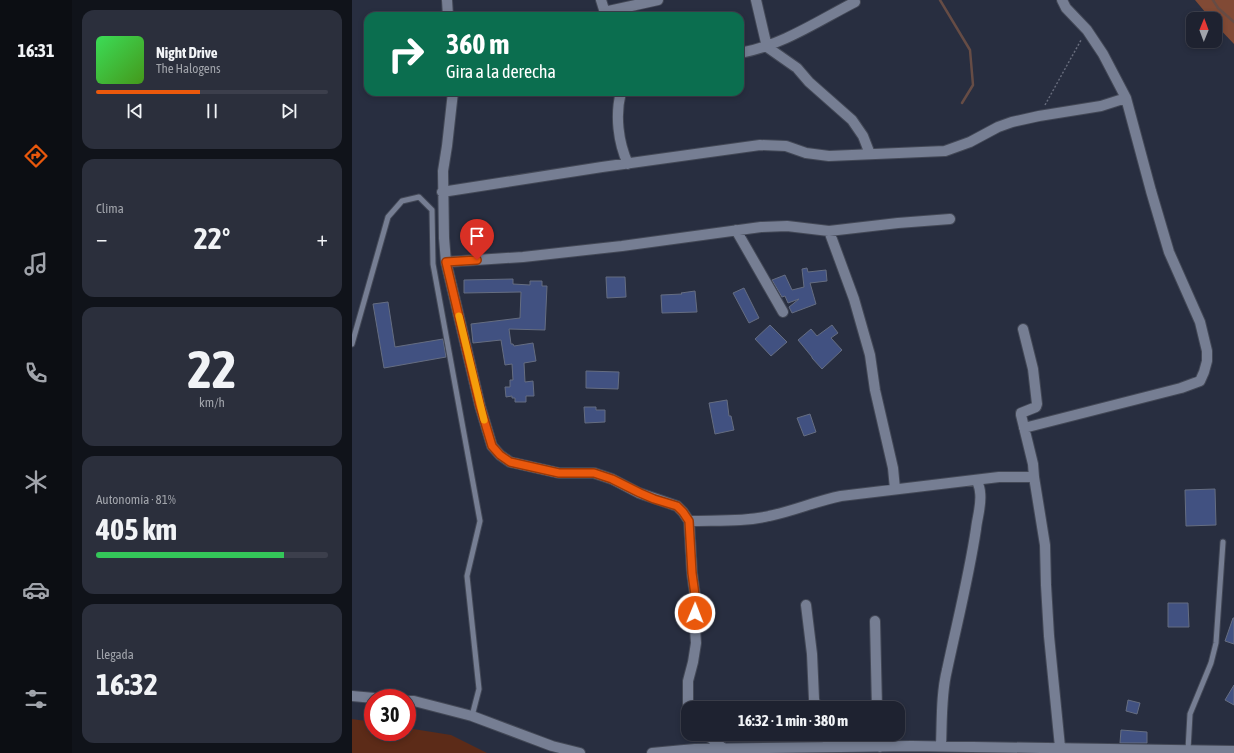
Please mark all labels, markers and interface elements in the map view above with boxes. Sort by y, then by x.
north arrow [1186,12,1222,48]
map controls [1186,12,1222,48]
icon: right [380,28,432,80]
text: 360 m [446,28,509,60]
text: 16:31 [17,40,55,61]
text: Night Drive [156,44,218,61]
text: The Halogens [156,61,221,76]
text: Gira a la derecha [446,61,556,82]
icon: previous [124,100,146,122]
icon: pause [201,100,223,122]
icon: next [278,100,300,122]
icon: directions [22,142,50,170]
text: Clima [96,201,124,216]
pin [460,219,494,260]
text: 22° [194,221,230,255]
text: − [96,225,107,251]
text: + [317,225,328,251]
icon: arrive [466,225,488,247]
icon: music [22,250,50,278]
text: 22 [188,339,236,399]
icon: phone [22,359,50,387]
text: km/h [199,395,225,410]
icon: climate [22,468,50,496]
text: Autonomía · 81% [96,492,176,507]
text: 405 km [96,512,177,546]
icon: car [22,576,50,604]
position arrow [674,592,716,634]
text: Llegada [96,647,134,662]
text: 16:32 [96,667,158,701]
icon: filters [22,685,50,713]
speed limit sign: 30 [364,689,416,741]
text: 16:32 · 1 min · 380 m [738,712,848,729]

